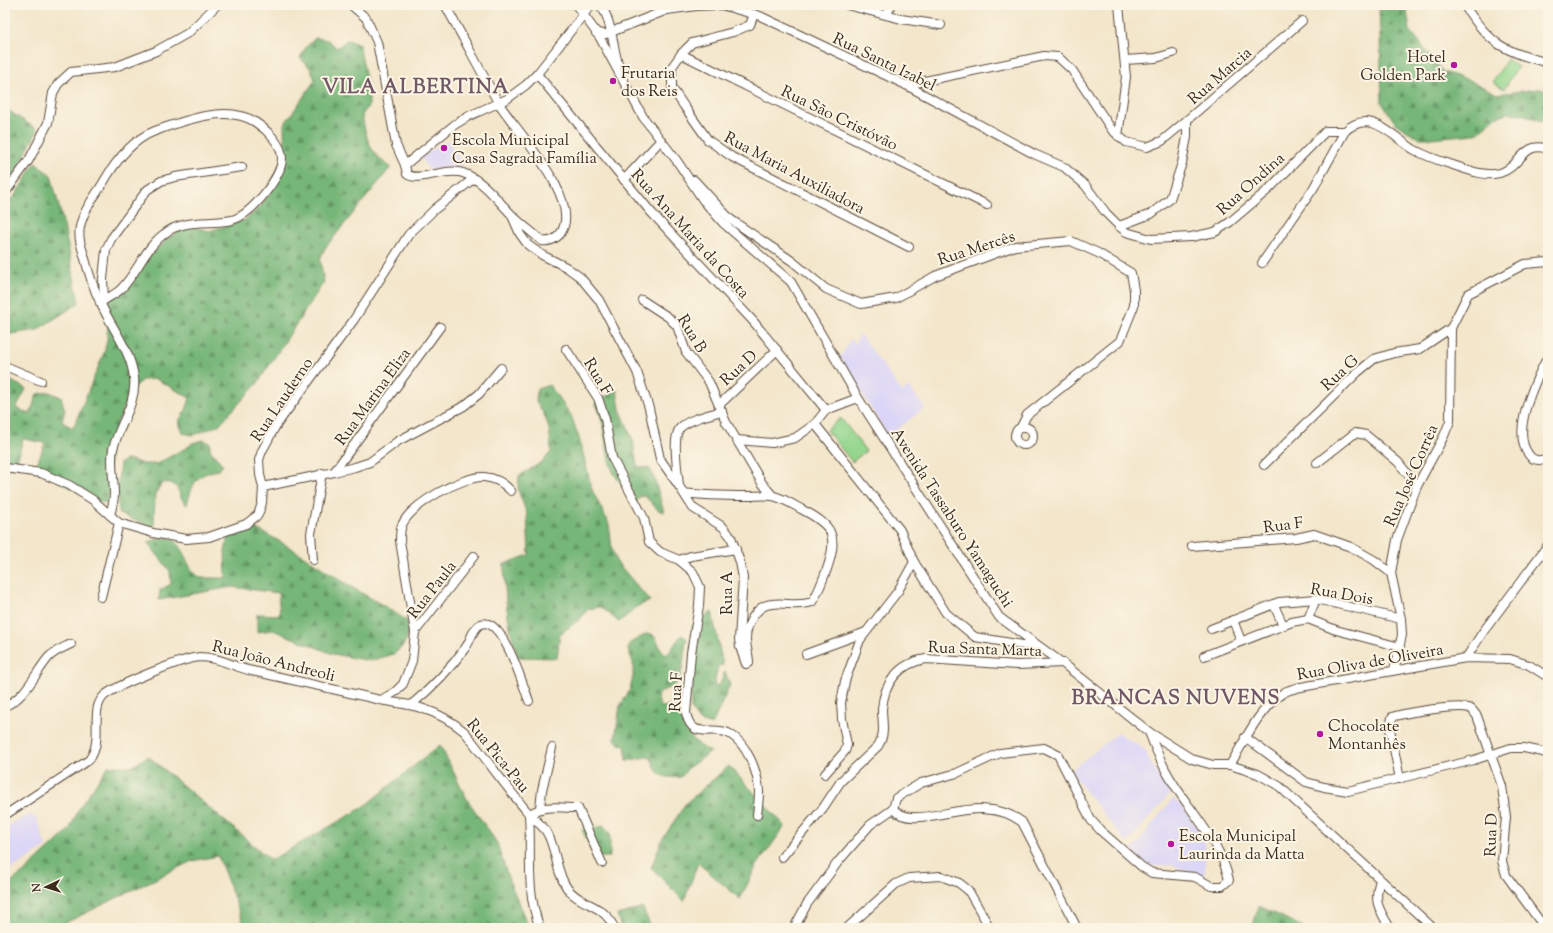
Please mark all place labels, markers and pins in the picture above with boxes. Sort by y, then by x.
place label: Hotel Golden Park [1360,47,1447,88]
marker: Hotel Golden Park [1449,60,1459,70]
place label: Frutaria dos Reis [621,63,678,104]
marker: Frutaria dos Reis [608,76,618,86]
place label: Escola Municipal Casa Sagrada Família [452,130,597,171]
marker: Escola Municipal Casa Sagrada Família [439,143,449,153]
place label: Chocolate Montanhês [1328,716,1406,757]
marker: Chocolate Montanhês [1315,729,1325,739]
place label: Escola Municipal Laurinda da Matta [1179,826,1305,867]
marker: Escola Municipal Laurinda da Matta [1166,839,1176,849]

